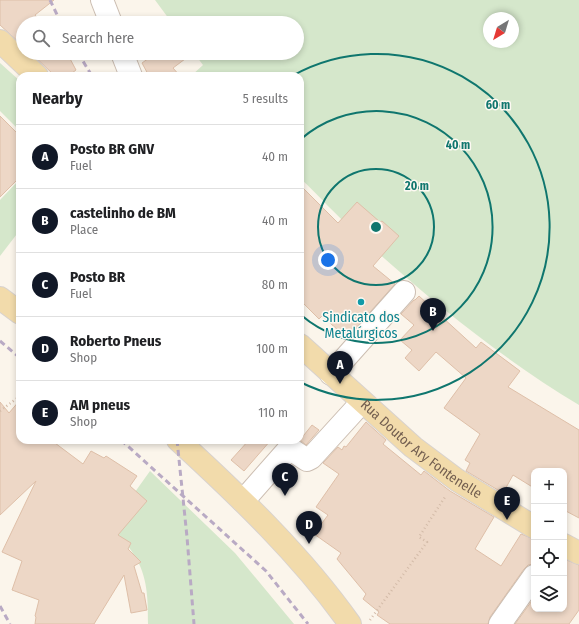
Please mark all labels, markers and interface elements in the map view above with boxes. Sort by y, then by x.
north arrow [483,12,519,48]
search box [16,16,304,60]
icon: search [30,27,52,49]
text: Search here [62,29,134,47]
text: Nearby [32,88,83,109]
text: 5 results [243,91,288,106]
text: 60 m [486,98,510,112]
text: 40 m [446,138,470,152]
text: Posto BR GNV [70,140,154,158]
text: A [41,149,49,164]
text: 40 m [262,149,288,164]
text: Fuel [70,158,92,173]
text: 20 m [404,179,429,193]
text: castelinho de BM [70,204,176,222]
text: B [41,213,49,228]
text: 40 m [262,213,288,228]
centre of rings [369,220,383,234]
text: Place [70,222,98,237]
your location [318,250,338,270]
text: Posto BR [70,268,125,286]
text: C [42,277,48,292]
text: 80 m [262,277,288,292]
text: Fuel [70,286,92,301]
marker: Sindicato dos Metalúrgicos [356,297,366,307]
pin: B [420,298,446,331]
place label: Sindicato dos Metalúrgicos [322,309,400,342]
text: Roberto Pneus [70,332,161,350]
text: D [41,341,49,356]
text: 100 m [256,341,288,356]
text: Shop [70,350,97,365]
pin: A [327,351,353,384]
text: AM pneus [70,396,130,414]
street label: Rua Doutor Ary Fontenelle [357,396,485,502]
text: E [42,405,48,420]
text: 110 m [258,405,288,420]
text: Shop [70,414,97,429]
pin: C [272,463,298,496]
map controls [531,468,567,612]
button: + [531,468,567,504]
pin: E [494,487,520,520]
button: − [531,504,567,540]
pin: D [296,511,322,544]
button: locate [531,540,567,576]
button: layers [531,576,567,612]

